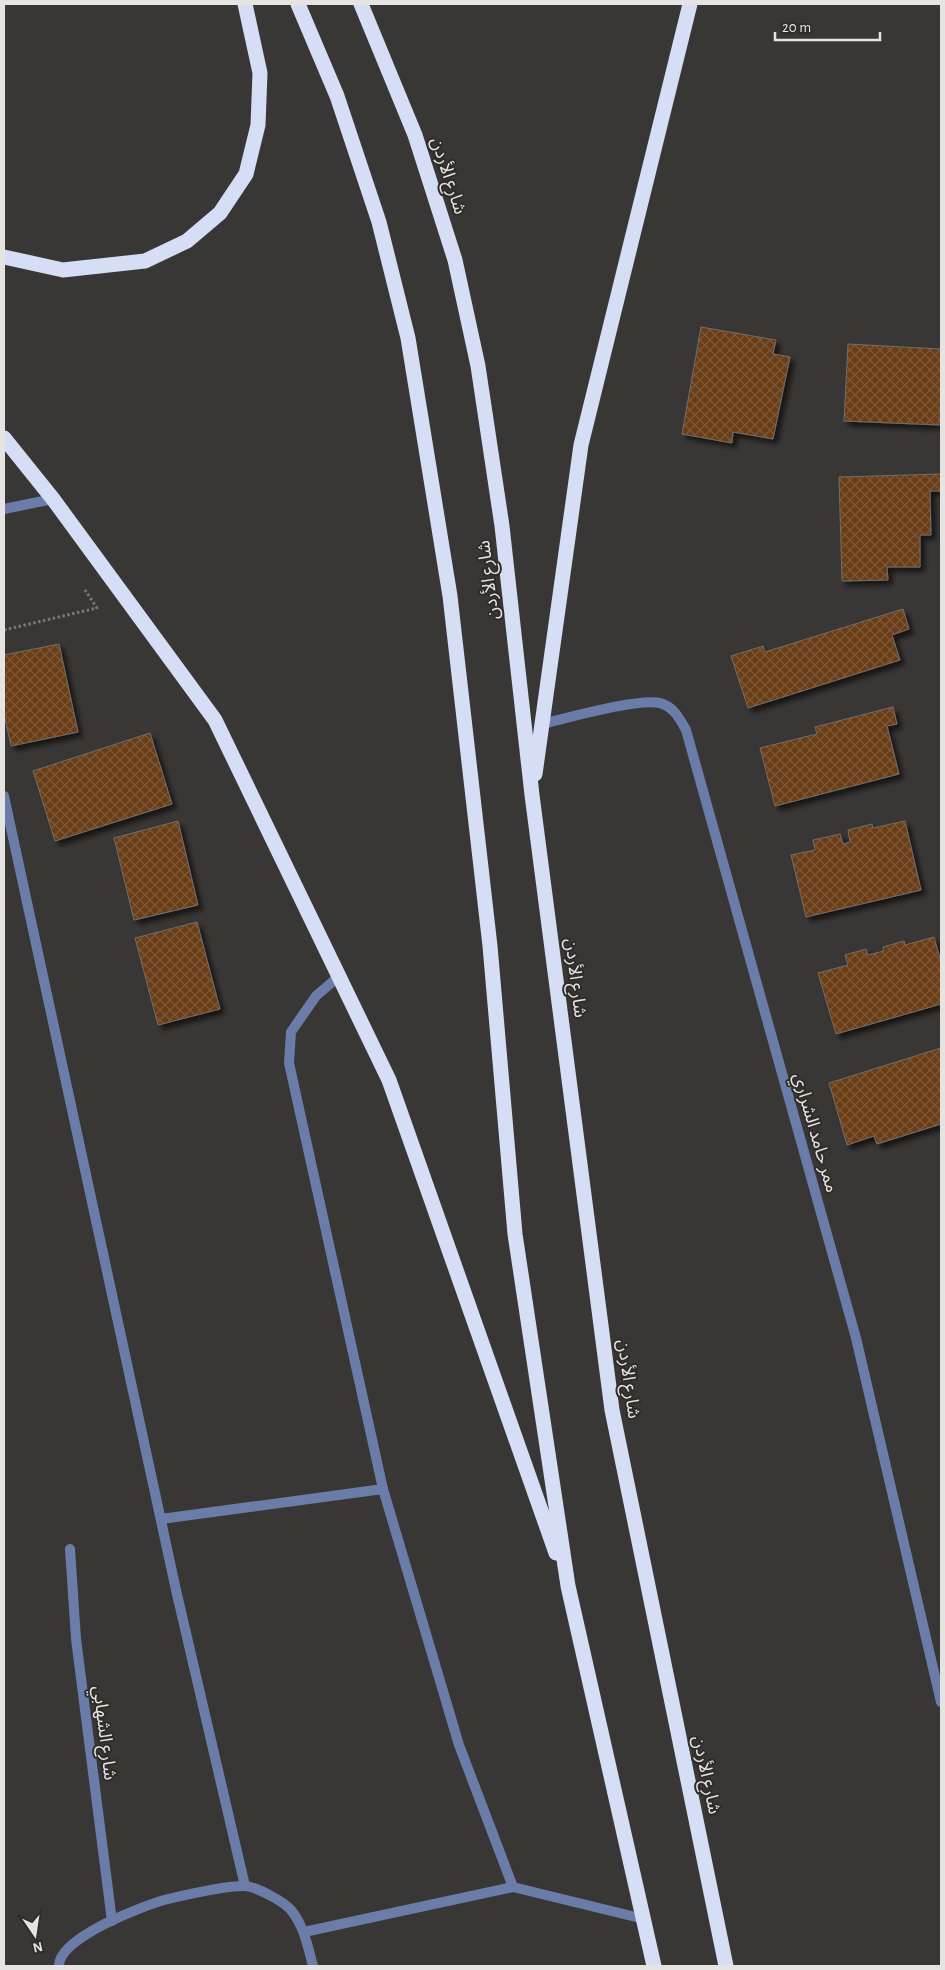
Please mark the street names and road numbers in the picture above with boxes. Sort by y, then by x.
street label: شارع الأردن [423,135,470,218]
street label: شارع الأردن [474,539,507,621]
street label: شارع الأردن [557,937,590,1019]
street label: ممر حامد الشراري [786,1071,841,1196]
street label: شارع الأردن [610,1338,644,1420]
street label: شارع الشهابي [85,1685,119,1782]
street label: شارع الأردن [685,1734,725,1817]

